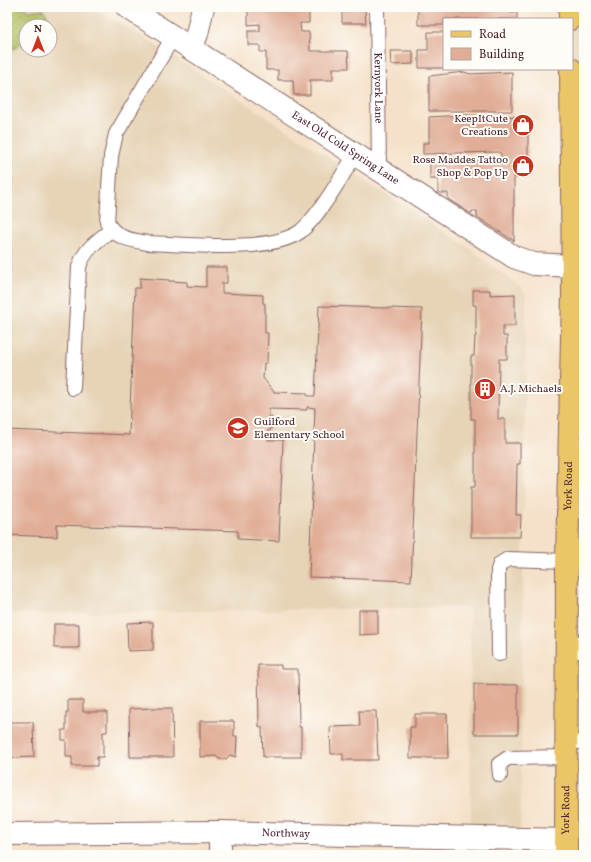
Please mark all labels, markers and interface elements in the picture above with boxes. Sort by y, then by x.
north arrow [18,18,58,58]
legend [443,18,573,70]
text: N [34,22,42,37]
text: Road [479,27,506,43]
text: Building [479,47,524,63]
street label: Kernyork Lane [370,52,386,124]
street label: East Old Cold Spring Lane [289,108,402,188]
place label: KeepItCute Creations [454,112,508,140]
shop icon: KeepItCute Creations [510,112,536,138]
place label: Rose Maddes Tattoo Shop & Pop Up [413,153,508,181]
shop icon: Rose Maddes Tattoo Shop & Pop Up [510,153,536,179]
building icon: A.J. Michaels [472,376,498,402]
place label: A.J. Michaels [500,382,562,397]
school or university icon: Guilford Elementary School [225,415,251,441]
place label: Guilford Elementary School [254,415,345,443]
street label: York Road [561,461,577,511]
street label: York Road [559,785,574,835]
street label: Northway [262,825,310,842]

